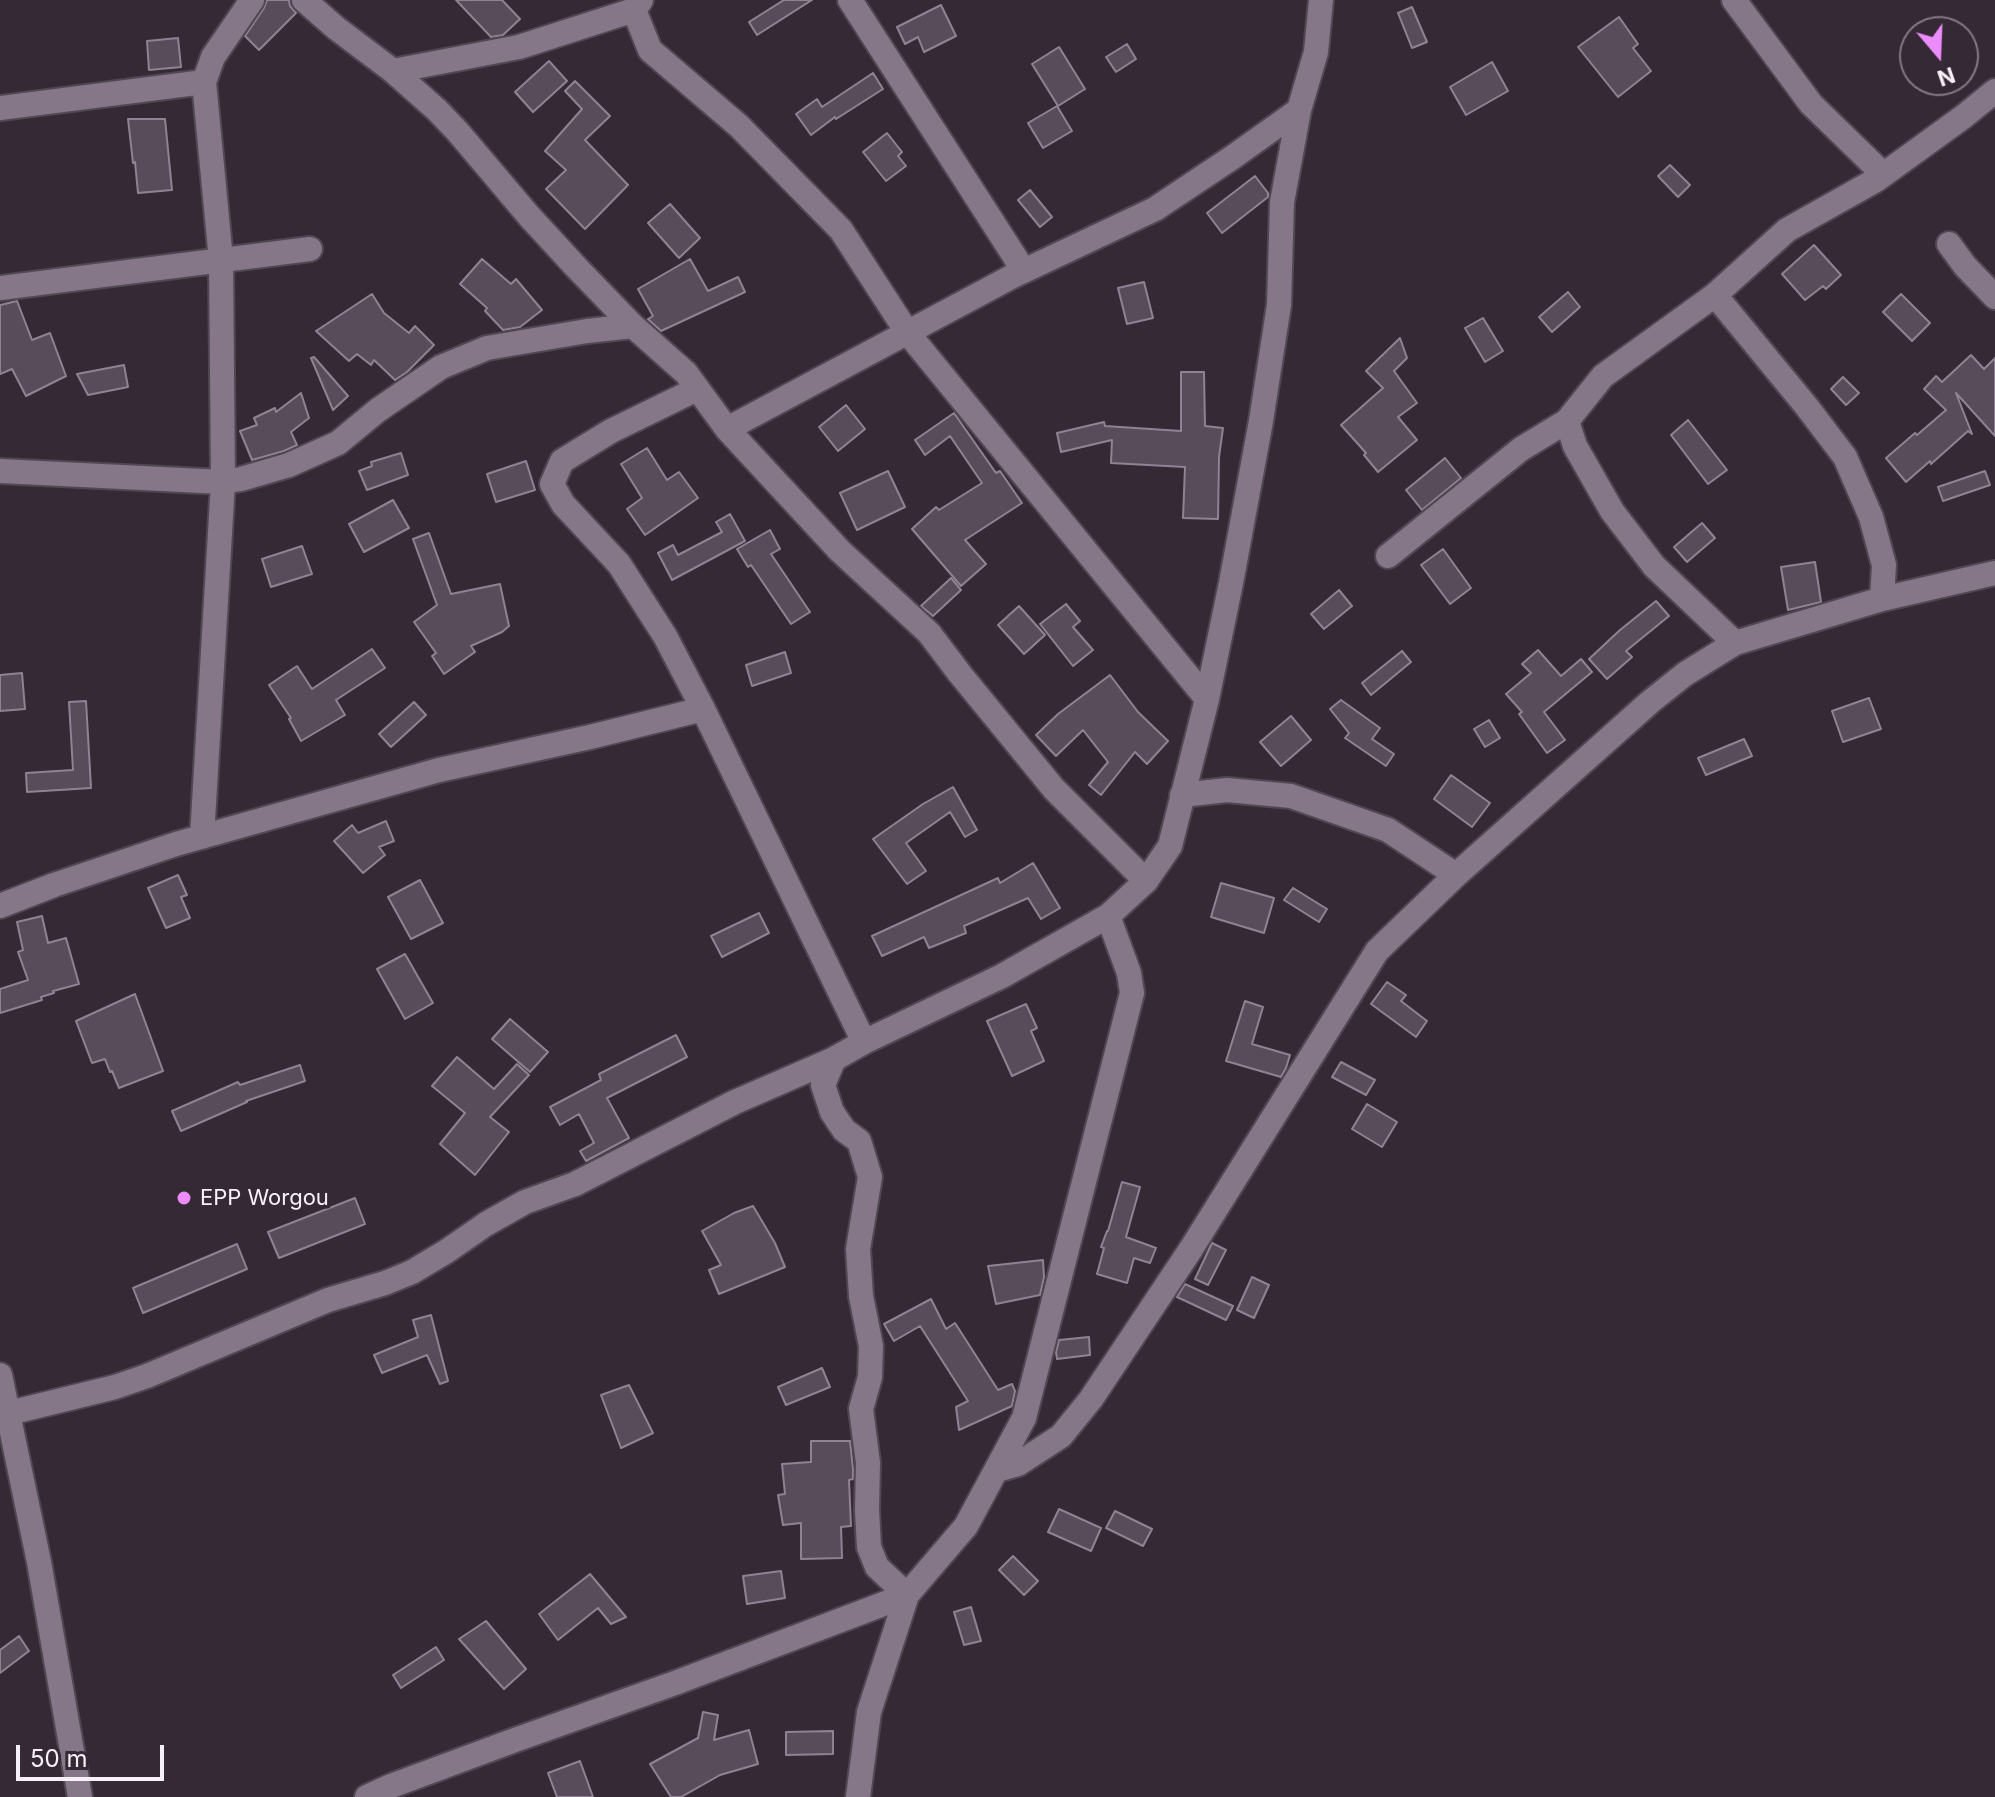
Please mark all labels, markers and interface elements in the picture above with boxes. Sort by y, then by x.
north arrow [1899,16,1979,96]
text: N [1934,62,1958,92]
place label: EPP Worgou [200,1185,329,1211]
marker: EPP Worgou [175,1189,193,1207]
scale bar [20,1729,168,1779]
text: 50 m [30,1744,88,1773]

